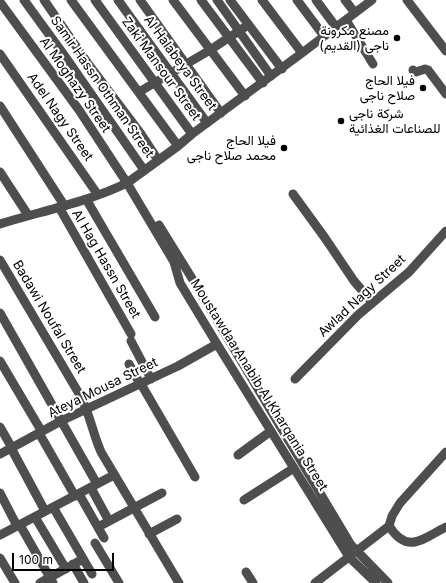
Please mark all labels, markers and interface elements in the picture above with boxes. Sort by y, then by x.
street label: Samir Hassn Othman Street [47,13,157,161]
street label: Al Halabeya Street [140,13,220,113]
street label: Zaki Mansour Street [118,14,204,124]
place label: مصنع مكرونة ناجى (القديم) [319,23,389,54]
marker: مصنع مكرونة ناجى (القديم) [392,33,402,43]
street label: Al Moghazy Street [36,34,114,136]
street label: Adel Nagy Street [24,70,96,164]
place label: فيلا الحاج صلاح ناجى [360,73,415,104]
marker: فيلا الحاج صلاح ناجى [418,83,428,93]
place label: شركة ناجى للصناعات الغذائية [349,106,441,137]
marker: شركة ناجى للصناعات الغذائية [336,116,346,126]
place label: فيلا الحاج محمد صلاح ناجى [187,133,276,164]
marker: فيلا الحاج محمد صلاح ناجى [279,143,289,153]
street label: Al Hag Hassn Street [68,207,144,321]
street label: Awlad Nagy Street [315,252,409,340]
street label: Badawi Noufal Street [9,258,89,376]
street label: Moustawdaa Anabib Al Kharqania Street [187,276,331,494]
street label: Ateya Mousa Street [46,355,160,421]
scale bar [14,545,116,571]
text: 100 m [19,552,53,567]

